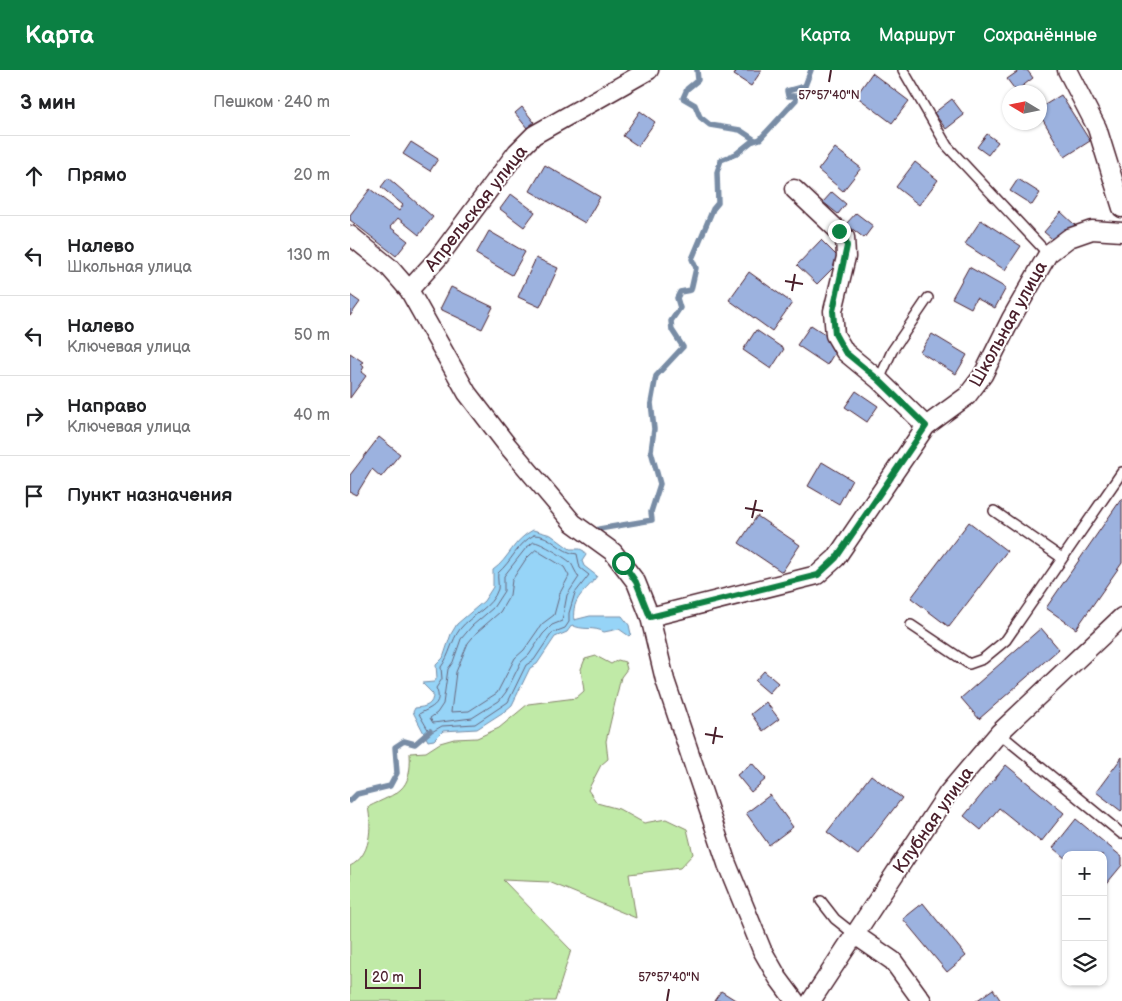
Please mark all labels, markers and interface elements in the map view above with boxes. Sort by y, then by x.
text: Карта [25,21,94,50]
text: Карта [800,25,851,46]
text: Маршрут [879,25,955,46]
text: Сохранённые [983,25,1097,46]
north arrow [1002,85,1047,130]
text: 57°57'40"N [798,88,860,103]
text: 3 мин [20,90,76,115]
text: Пешком · 240 m [213,93,330,112]
street label: Апрельская улица [420,141,532,276]
icon: ahead [20,162,48,190]
text: Прямо [67,164,127,187]
text: 20 m [294,166,330,185]
route end [828,220,851,243]
text: Налево [67,235,134,258]
icon: left [20,242,48,270]
text: 130 m [287,246,330,265]
street label: Школьная улица [965,257,1052,391]
text: Школьная улица [67,258,192,277]
text: Налево [67,315,134,338]
icon: left [20,322,48,350]
text: 50 m [294,326,330,345]
text: Ключевая улица [67,338,191,357]
text: Направо [67,395,147,418]
icon: right [20,402,48,430]
text: 40 m [293,406,330,425]
text: Ключевая улица [67,418,191,437]
icon: arrive [20,482,48,510]
text: Пункт назначения [67,484,232,507]
route start [612,552,635,575]
street label: Клубная улица [889,763,978,878]
map controls [1062,851,1107,986]
button: + [1062,851,1107,896]
button: − [1062,896,1107,941]
button: layers [1062,941,1107,986]
scale bar [365,966,421,989]
text: 20 m [372,969,404,986]
text: 57°57'40"N [638,970,700,985]

